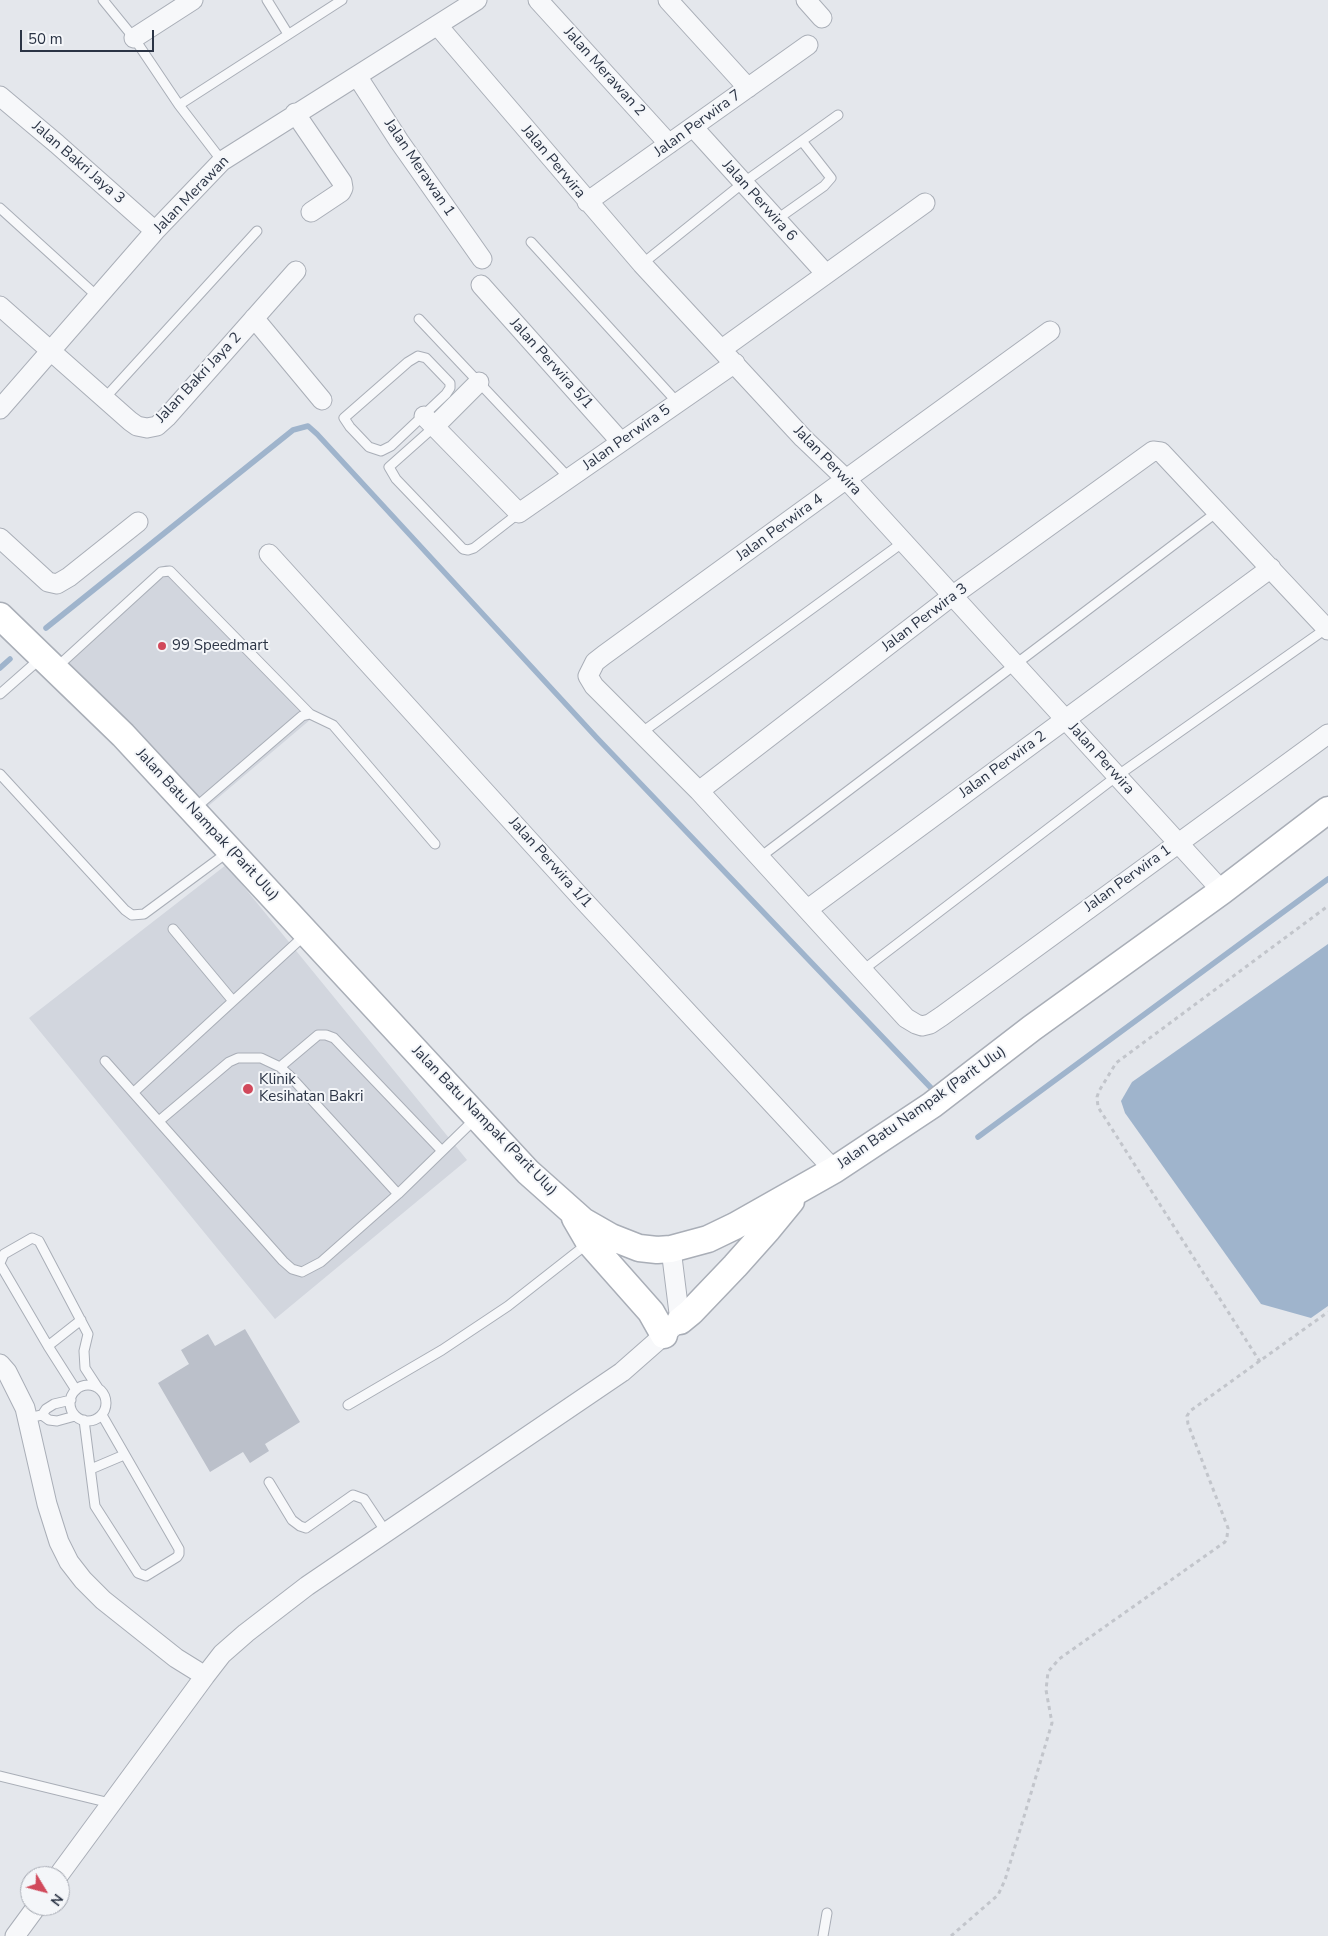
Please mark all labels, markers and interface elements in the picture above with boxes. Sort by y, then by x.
scale bar [22,20,156,52]
street label: Jalan Merawan 2 [559,24,649,120]
text: 50 m [28,29,63,49]
street label: Jalan Perwira 7 [651,87,745,161]
street label: Jalan Merawan 1 [380,116,458,220]
street label: Jalan Bakri Jaya 3 [28,118,128,208]
street label: Jalan Perwira [517,122,589,202]
street label: Jalan Merawan [151,153,233,237]
street label: Jalan Perwira 6 [718,157,800,245]
street label: Jalan Perwira 5/1 [506,315,596,413]
street label: Jalan Bakri Jaya 2 [153,329,245,427]
street label: Jalan Perwira 5 [580,401,674,475]
street label: Jalan Perwira [789,422,865,500]
street label: Jalan Perwira 4 [733,491,827,565]
street label: Jalan Perwira 3 [879,580,971,656]
place label: 99 Speedmart [172,637,268,655]
marker: 99 Speedmart [156,640,168,652]
street label: Jalan Perwira [1064,720,1138,798]
street label: Jalan Perwira 2 [956,728,1050,802]
street label: Jalan Batu Nampak (Parit Ulu) [132,745,282,905]
street label: Jalan Perwira 1/1 [505,814,595,912]
street label: Jalan Perwira 1 [1081,842,1175,916]
street label: Jalan Batu Nampak (Parit Ulu) [408,1042,560,1200]
street label: Jalan Batu Nampak (Parit Ulu) [834,1043,1010,1173]
place label: Klinik Kesihatan Bakri [259,1071,363,1106]
marker: Klinik Kesihatan Bakri [241,1082,255,1096]
north arrow [20,1866,70,1916]
text: N [46,1890,67,1910]

